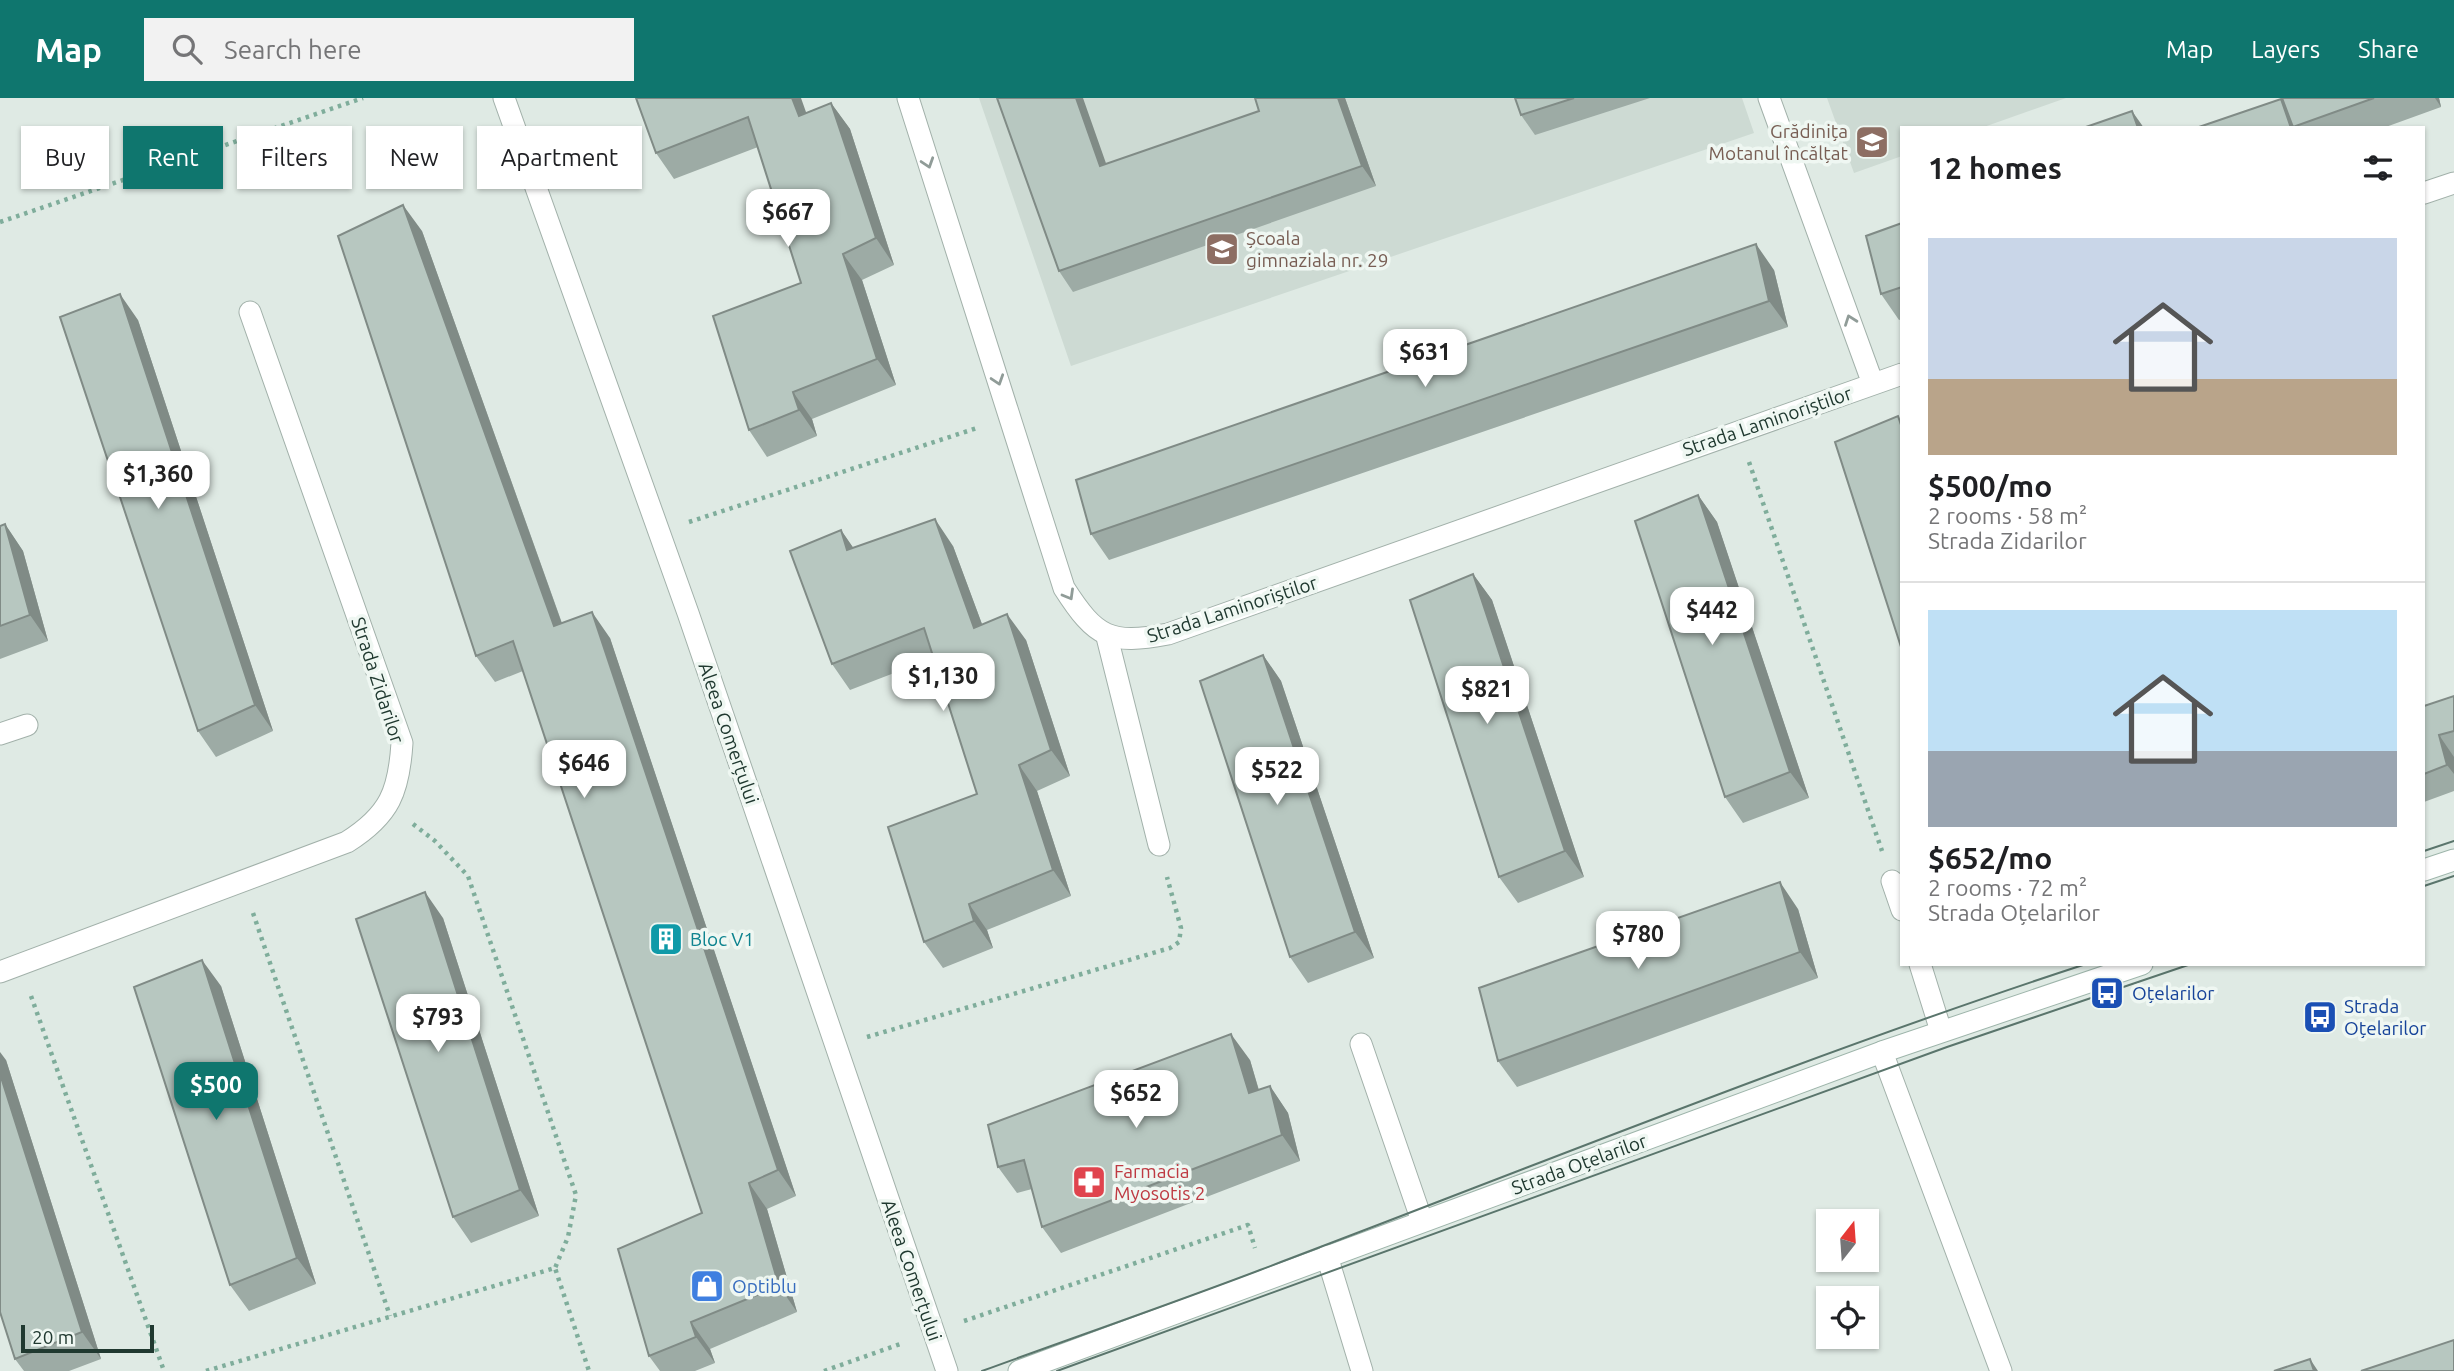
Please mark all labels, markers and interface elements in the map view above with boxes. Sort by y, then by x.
search box [144,18,634,81]
icon: search [168,30,206,68]
text: Map [35,31,102,68]
text: Search here [224,35,362,64]
text: Map [2166,36,2213,63]
text: Layers [2251,36,2320,63]
text: Share [2358,36,2419,63]
place label: Grădinița Motanul încălțat [1709,120,1849,164]
school or university icon: Grădinița Motanul încălțat [1853,123,1891,161]
chip: Buy [21,126,109,189]
chip: Rent [123,126,223,189]
chip: Filters [237,126,352,189]
chip: New [366,126,463,189]
chip: Apartment [477,126,642,189]
icon: filters [2359,149,2397,187]
text: 12 homes [1928,151,2062,185]
one-way arrow [920,157,935,169]
pin: $667 [747,190,829,249]
text: $667 [762,199,814,224]
place label: Școala gimnaziala nr. 29 [1246,227,1388,271]
school or university icon: Școala gimnaziala nr. 29 [1203,230,1241,268]
icon: home [2100,284,2226,410]
one-way arrow [1844,314,1858,326]
pin: $631 [1384,330,1466,389]
text: $631 [1399,339,1451,364]
one-way arrow [990,373,1004,385]
street label: Strada Laminoriștilor [1680,382,1854,460]
pin: $1,360 [101,452,215,511]
text: $1,360 [123,461,193,486]
text: $500/mo [1928,469,2052,503]
text: 2 rooms · 58 m² [1928,503,2087,528]
text: Strada Zidarilor [1928,528,2087,553]
street label: Strada Laminoriștilor [1144,571,1320,647]
one-way arrow [1061,588,1074,601]
pin: $442 [1671,588,1753,647]
text: $442 [1686,597,1738,622]
street label: Strada Zidarilor [347,614,409,746]
pin: $1,130 [886,654,1000,713]
icon: home [2100,656,2226,782]
street label: Aleea Comerțului [695,659,763,807]
text: $1,130 [908,663,978,688]
pin: $821 [1446,666,1528,726]
text: $821 [1461,676,1513,701]
pin: $646 [543,740,625,800]
pin: $522 [1236,748,1318,807]
text: $646 [558,750,610,775]
text: $522 [1251,757,1303,782]
text: $652/mo [1928,841,2052,875]
text: 2 rooms · 72 m² [1928,875,2087,900]
text: Strada Oțelarilor [1928,900,2100,925]
pin: $780 [1597,912,1679,971]
building icon: Bloc V1 [647,920,685,958]
text: $780 [1612,921,1664,946]
place label: Bloc V1 [690,928,754,950]
bus stop icon: Oțelarilor [2088,974,2126,1012]
place label: Oțelarilor [2132,982,2215,1004]
pin: $793 [397,995,479,1054]
place label: Strada Oțelarilor [2344,995,2427,1039]
bus stop icon: Strada Oțelarilor [2301,998,2339,1036]
text: $793 [412,1004,464,1029]
pin: $500 [175,1062,257,1122]
pin: $652 [1095,1070,1177,1130]
text: $500 [190,1072,242,1097]
text: $652 [1110,1080,1162,1105]
street label: Strada Oțelarilor [1508,1129,1650,1199]
place label: Farmacia Myosotis 2 [1114,1160,1206,1204]
pharmacy icon: Farmacia Myosotis 2 [1070,1163,1108,1201]
street label: Aleea Comerțului [878,1196,946,1344]
north arrow [1816,1209,1880,1272]
map controls [1816,1209,1879,1349]
shop icon: Optiblu [688,1267,726,1305]
place label: Optiblu [732,1275,797,1297]
button: locate [1816,1286,1879,1349]
scale bar [21,1322,154,1354]
text: 20 m [32,1326,74,1348]

